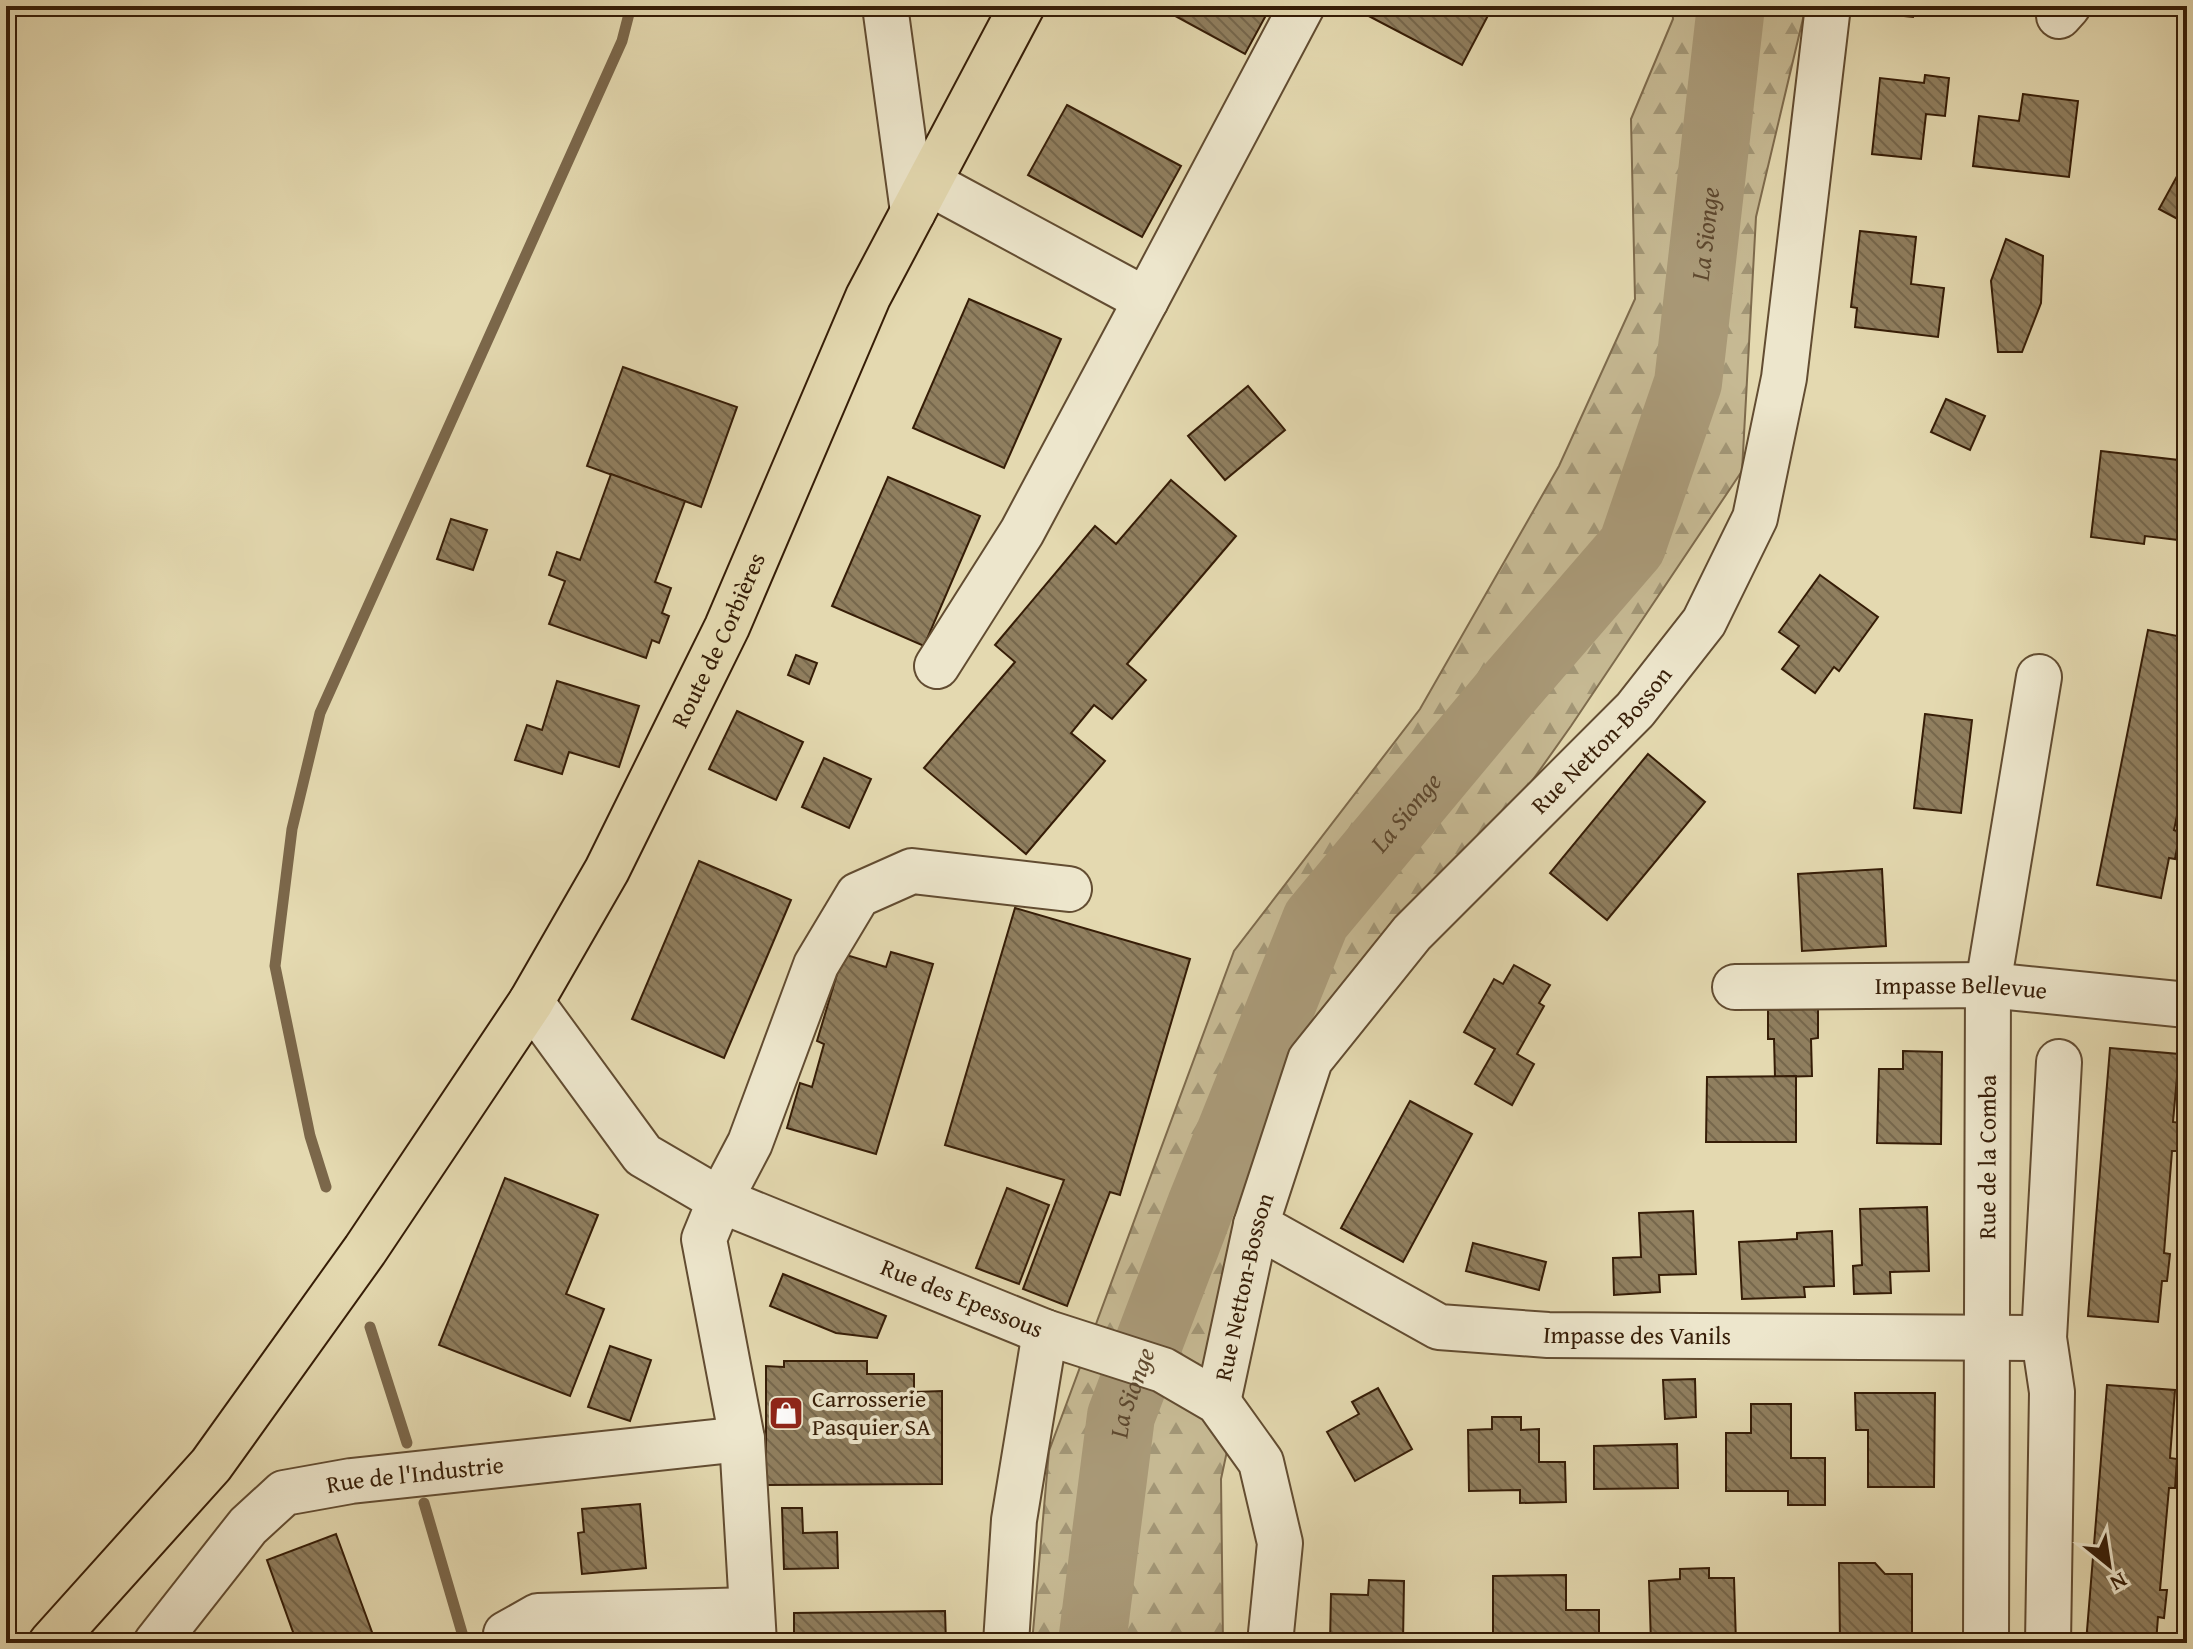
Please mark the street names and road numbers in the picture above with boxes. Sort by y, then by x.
street label: Route de Corbières [662,547,774,733]
street label: Rue Netton-Bosson [1523,658,1680,822]
street label: Impasse Bellevue [1874,967,2049,1008]
street label: Rue de la Comba [1969,1074,2005,1239]
street label: Rue Netton-Bosson [1205,1188,1283,1384]
street label: Rue des Epessous [876,1249,1049,1346]
street label: Impasse des Vanils [1542,1317,1731,1353]
street label: Rue de l'Industrie [323,1447,505,1502]

